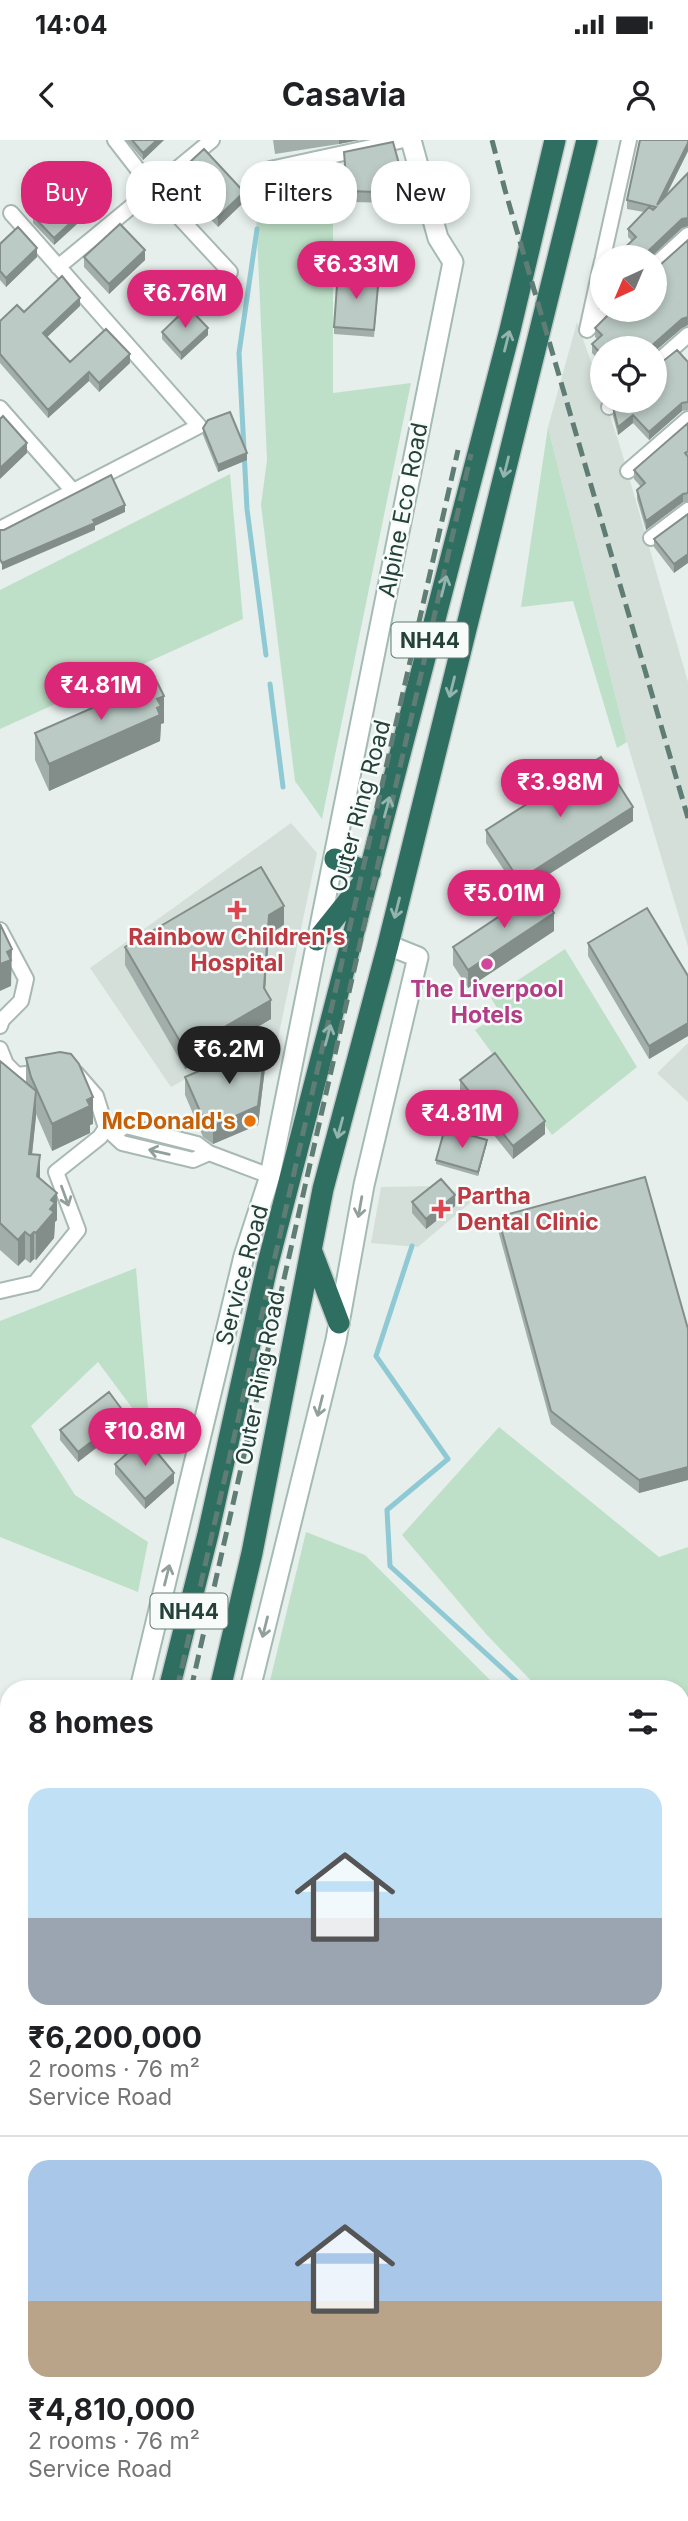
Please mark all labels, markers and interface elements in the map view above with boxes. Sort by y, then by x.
text: 14:04 [35,9,108,40]
text: Casavia [282,75,406,114]
icon: back [28,76,66,114]
icon: person [622,76,660,114]
chip: Buy [21,161,112,224]
chip: Rent [126,161,226,224]
chip: Filters [240,161,357,224]
chip: New [371,161,470,224]
pin: ₹6.33M [299,242,413,301]
north arrow [590,245,667,322]
map controls [590,245,667,413]
text: ₹6.33M [313,250,399,278]
pin: ₹6.76M [128,270,242,330]
text: ₹6.76M [143,279,227,307]
one-way arrow [501,330,514,353]
button: locate [590,336,667,413]
street label: Alpine Eco Road [372,420,434,600]
one-way arrow [499,455,512,477]
one-way arrow [438,575,451,598]
road number: NH44 [392,622,468,658]
pin: ₹4.81M [44,662,158,722]
text: ₹4.81M [60,671,142,699]
one-way arrow [445,675,458,698]
street label: Outer Ring Road [324,717,396,895]
pin: ₹3.98M [503,760,617,819]
text: ₹3.98M [517,768,603,796]
one-way arrow [381,796,394,818]
pin: ₹5.01M [447,870,561,930]
text: ₹5.01M [463,879,545,907]
one-way arrow [390,896,403,919]
marker: Rainbow Children's Hospital [227,900,247,920]
place label: Rainbow Children's Hospital [128,923,346,977]
marker: The Liverpool Hotels [479,956,495,972]
place label: The Liverpool Hotels [410,975,564,1029]
one-way arrow [322,1024,335,1046]
pin: ₹6.2M [180,1026,278,1086]
text: ₹6.2M [194,1035,265,1063]
pin: ₹4.81M [405,1090,519,1150]
text: ₹4.81M [421,1099,503,1127]
place label: McDonald's [101,1107,236,1135]
marker: McDonald's [242,1113,258,1129]
one-way arrow [333,1117,346,1139]
one-way arrow [148,1145,171,1158]
place label: Partha Dental Clinic [457,1182,599,1236]
one-way arrow [60,1185,73,1207]
one-way arrow [353,1195,366,1218]
marker: Partha Dental Clinic [431,1199,451,1219]
street label: Service Road [210,1202,274,1348]
street label: Outer Ring Road [229,1288,291,1468]
one-way arrow [313,1394,326,1417]
pin: ₹10.8M [88,1408,202,1468]
text: ₹10.8M [104,1417,186,1445]
one-way arrow [161,1564,174,1587]
road number: NH44 [150,1594,228,1628]
one-way arrow [258,1615,271,1638]
icon: filters [624,1703,662,1741]
text: 8 homes [28,1704,154,1740]
icon: home [282,1834,408,1960]
text: ₹6,200,000 [28,2019,202,2055]
text: 2 rooms · 76 m² [28,2055,200,2083]
text: Service Road [28,2083,172,2111]
icon: home [282,2206,408,2332]
text: ₹4,810,000 [28,2391,195,2427]
text: 2 rooms · 76 m² [28,2427,200,2455]
text: Service Road [28,2455,172,2483]

